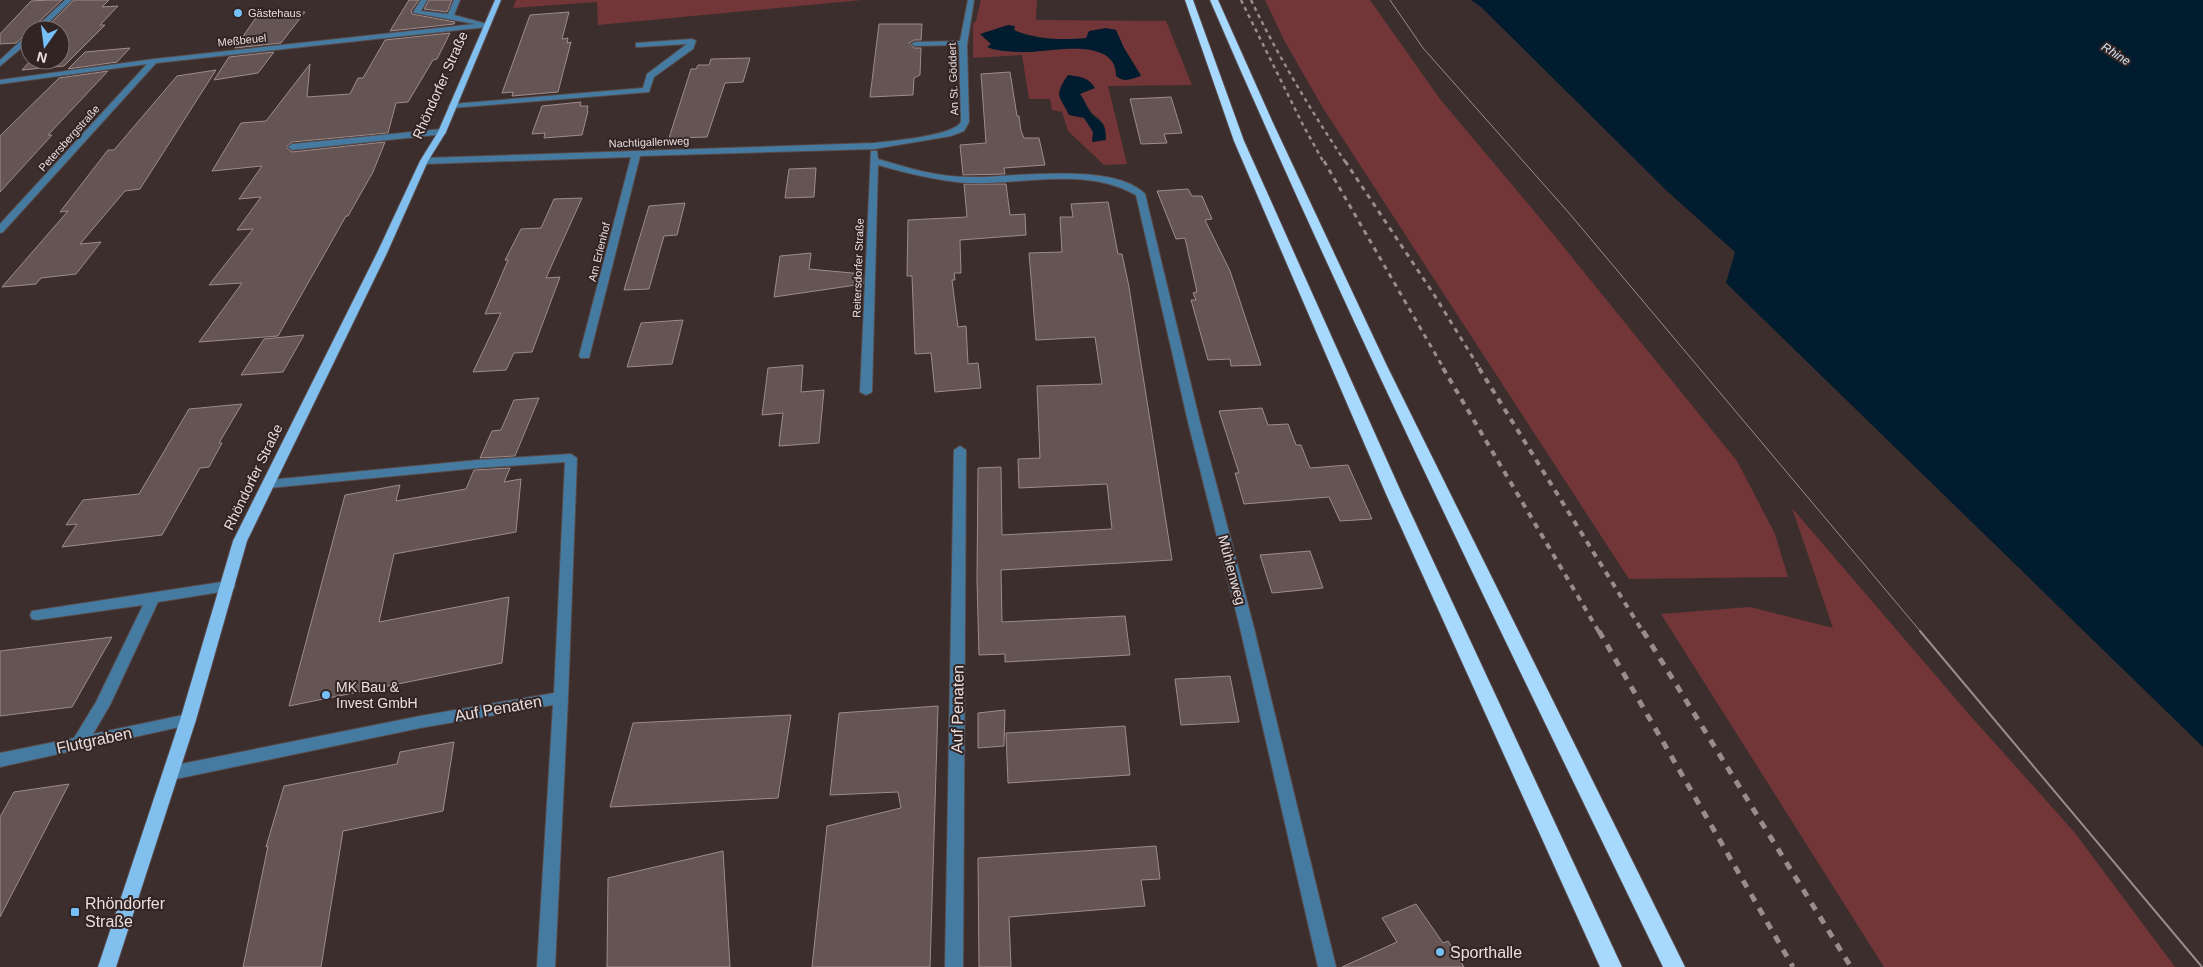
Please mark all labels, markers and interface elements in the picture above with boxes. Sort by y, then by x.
marker: Gästehaus [232,7,244,19]
place label: Gästehaus [248,7,302,19]
north arrow [20,20,70,70]
street label: Rhöndorfer Straße [409,29,471,141]
street label: Meßbeuel [217,31,267,49]
water label: Rhine [2099,40,2133,68]
street label: An St. Göddert [946,42,960,116]
text: N [35,49,49,67]
street label: Petersbergstraße [36,102,102,174]
street label: Nachtigallenweg [608,135,690,149]
street label: Reitersdorfer Straße [850,218,866,318]
street label: Am Erlenhof [586,220,612,283]
street label: Rhöndorfer Straße [220,421,286,533]
street label: Mühlenweg [1215,533,1249,607]
street label: Auf Penaten [948,665,967,753]
place label: MK Bau & Invest GmbH [336,679,418,711]
marker: MK Bau & Invest GmbH [320,689,332,701]
street label: Auf Penaten [453,692,543,725]
street label: Flutgraben [55,724,133,757]
place label: Rhöndorfer Straße [85,895,166,930]
marker: Rhöndorfer Straße [69,906,81,918]
place label: Sporthalle [1450,944,1522,961]
marker: Sporthalle [1434,946,1446,958]

